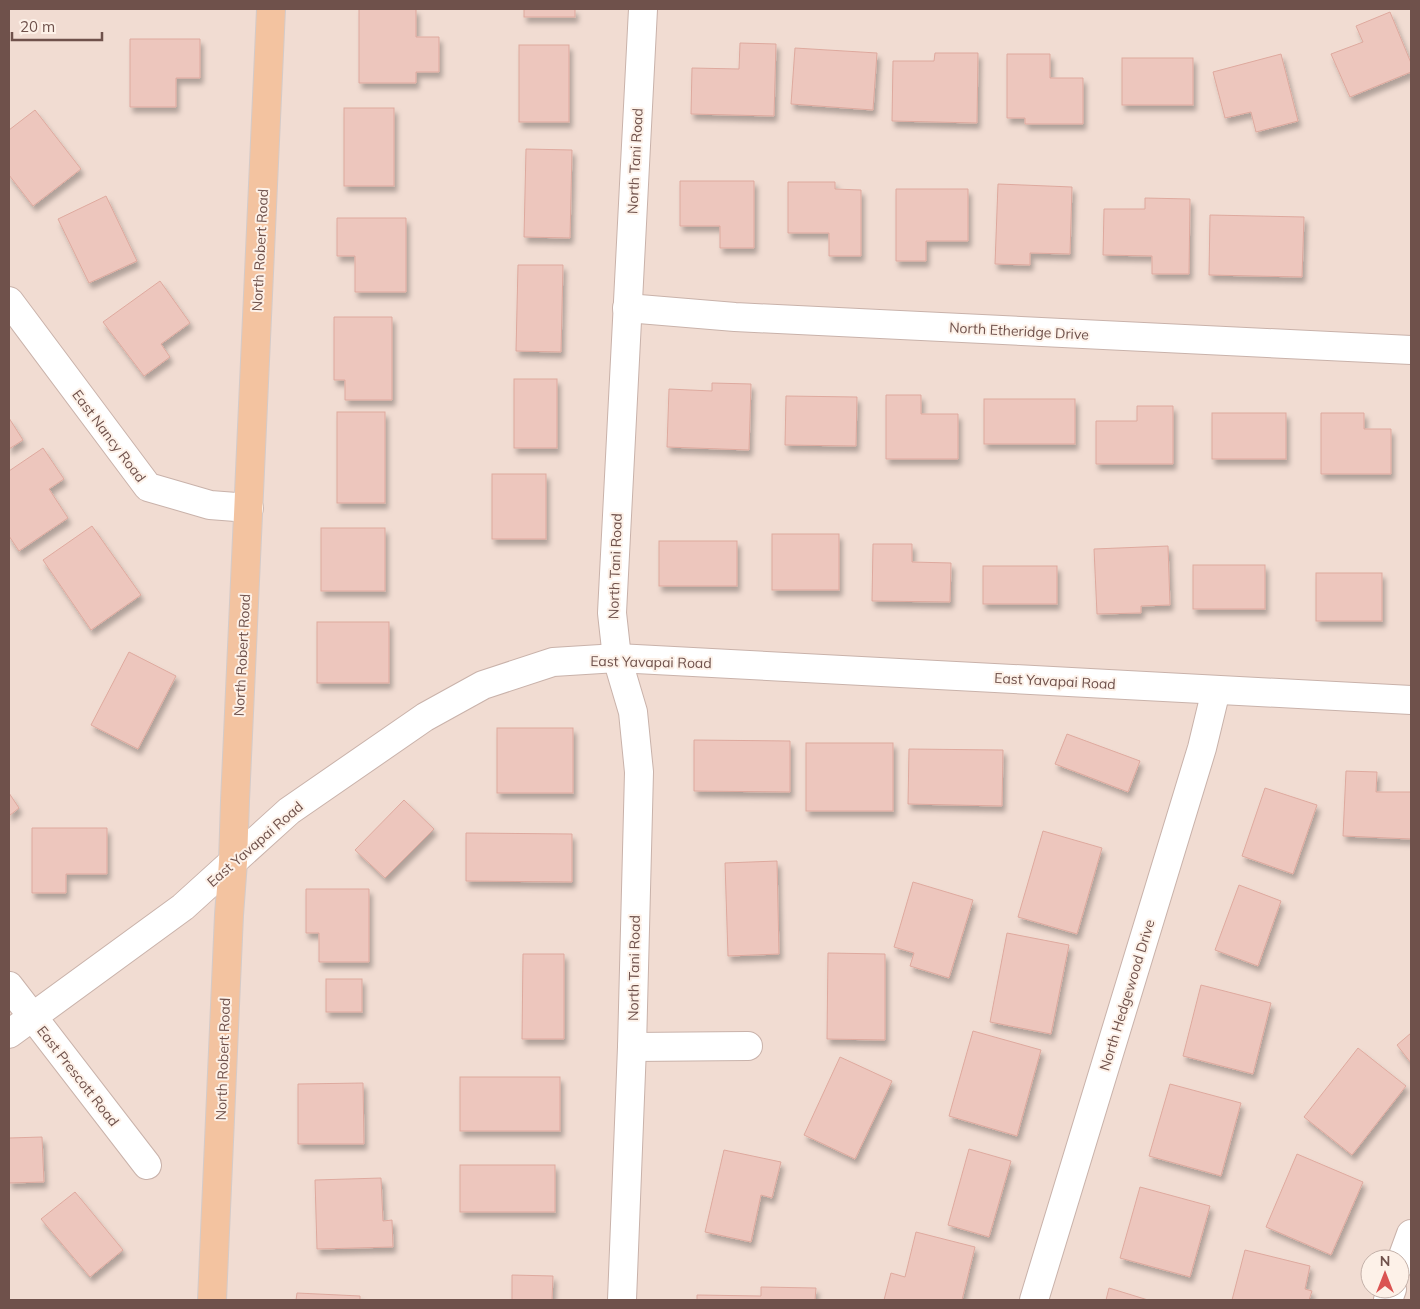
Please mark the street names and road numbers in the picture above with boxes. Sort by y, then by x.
street label: North Tani Road [623,108,647,214]
street label: North Robert Road [248,188,272,312]
street label: North Etheridge Drive [949,318,1089,344]
street label: East Nancy Road [68,386,150,486]
street label: North Tani Road [604,513,626,619]
street label: North Robert Road [230,593,254,717]
street label: East Yavapai Road [590,652,712,672]
street label: East Yavapai Road [994,669,1116,693]
street label: East Yavapai Road [203,797,307,891]
street label: North Tani Road [624,915,644,1021]
street label: North Hedgewood Drive [1095,917,1159,1073]
street label: North Robert Road [212,997,234,1121]
street label: East Prescott Road [33,1022,123,1130]

